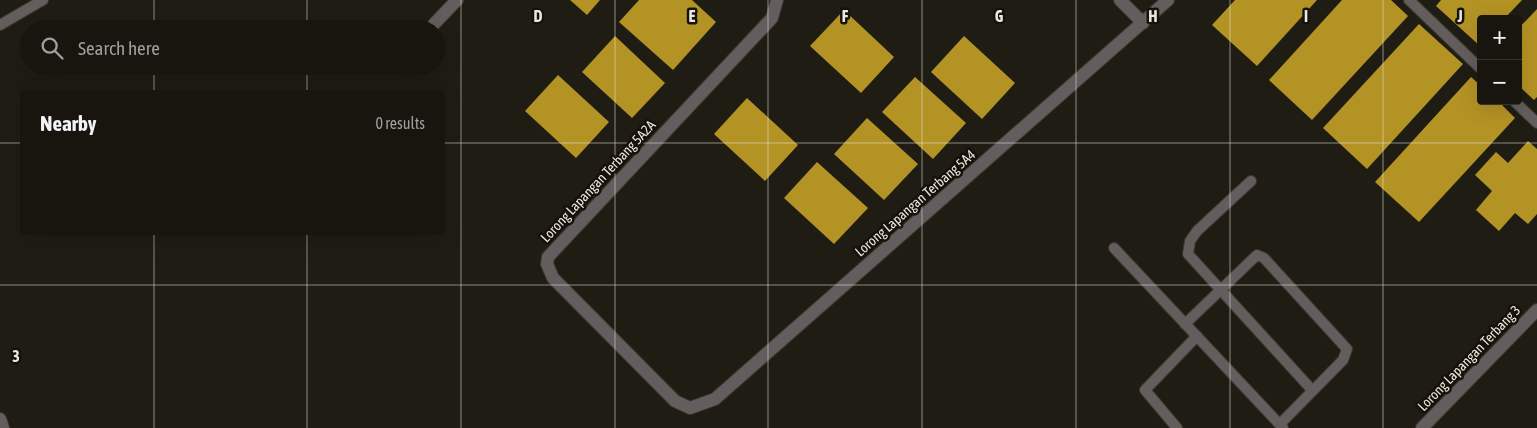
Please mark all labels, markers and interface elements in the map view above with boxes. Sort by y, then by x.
text: D [534,7,543,25]
text: E [689,7,696,25]
text: F [842,7,849,25]
text: G [995,7,1004,25]
text: H [1148,7,1158,25]
text: I [1304,7,1308,25]
text: J [1456,7,1463,25]
map controls [1477,15,1522,105]
button: + [1477,15,1522,60]
search box [20,20,445,75]
icon: search [38,34,66,62]
text: Search here [78,37,160,59]
button: − [1477,60,1522,105]
text: Nearby [40,111,96,135]
text: 0 results [375,114,425,132]
street label: Lorong Lapangan Terbang 5A2A [537,117,659,245]
street label: Lorong Lapangan Terbang 5A4 [852,146,979,260]
street label: Lorong Lapangan Terbang 3 [1414,302,1524,414]
text: 3 [12,347,20,365]

